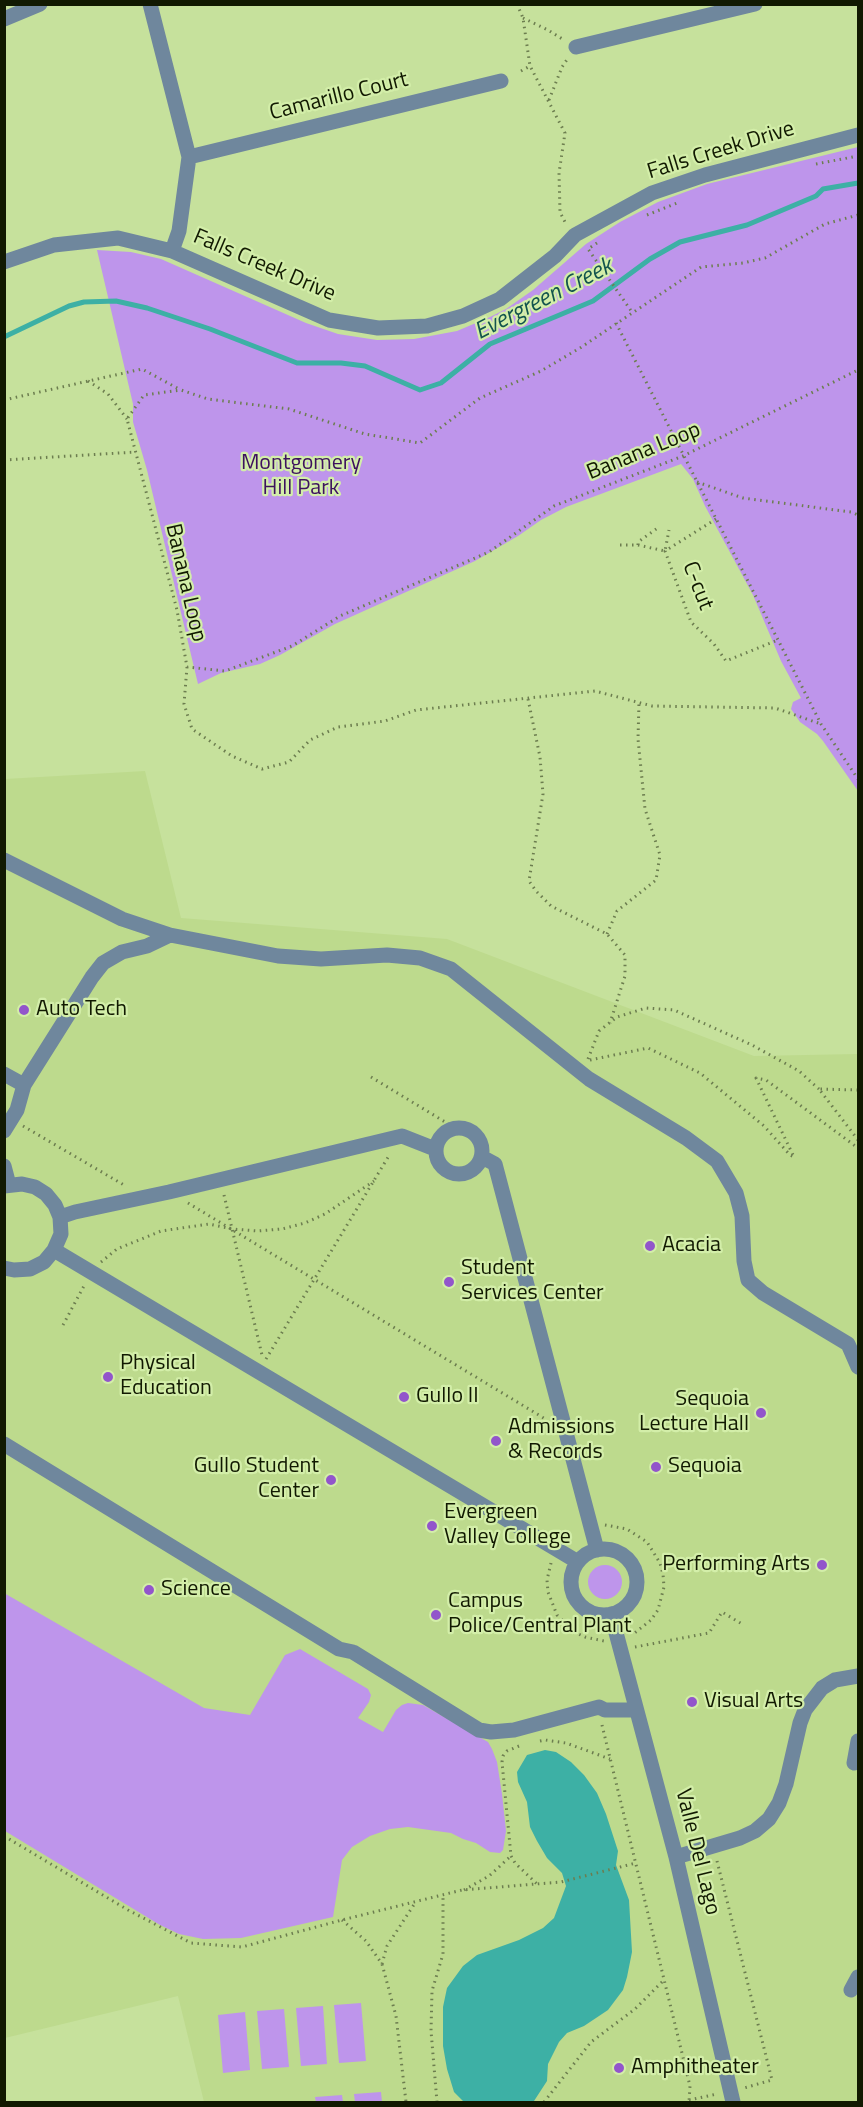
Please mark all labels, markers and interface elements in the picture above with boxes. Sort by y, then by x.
street label: Camarillo Court [267,67,411,127]
street label: Falls Creek Drive [644,116,798,186]
street label: Falls Creek Drive [189,224,339,308]
water label: Evergreen Creek [470,253,618,347]
street label: Banana Loop [583,417,705,487]
park label: Montgomery Hill Park [241,451,361,502]
street label: Banana Loop [159,521,211,645]
street label: C-cut [676,558,718,614]
place label: Auto Tech [36,997,127,1023]
marker: Auto Tech [17,1003,31,1017]
place label: Acacia [662,1233,721,1259]
marker: Acacia [643,1239,657,1253]
place label: Student Services Center [461,1256,604,1308]
marker: Student Services Center [442,1275,456,1289]
place label: Physical Education [120,1351,212,1402]
marker: Physical Education [101,1370,115,1384]
place label: Gullo II [416,1384,479,1410]
place label: Sequoia Lecture Hall [639,1387,749,1438]
marker: Gullo II [397,1390,411,1404]
marker: Sequoia Lecture Hall [754,1406,768,1420]
place label: Admissions & Records [508,1415,615,1466]
marker: Admissions & Records [489,1434,503,1448]
place label: Gullo Student Center [194,1454,319,1506]
place label: Sequoia [668,1454,742,1480]
marker: Sequoia [649,1460,663,1474]
marker: Gullo Student Center [324,1473,338,1487]
place label: Evergreen Valley College [444,1500,571,1552]
marker: Evergreen Valley College [425,1519,439,1533]
place label: Performing Arts [662,1552,810,1578]
marker: Performing Arts [815,1558,829,1572]
place label: Science [161,1577,231,1603]
marker: Science [142,1583,156,1597]
place label: Campus Police/Central Plant [448,1589,632,1640]
marker: Campus Police/Central Plant [429,1608,443,1622]
place label: Visual Arts [704,1689,803,1715]
marker: Visual Arts [685,1695,699,1709]
street label: Valle Del Lago [669,1786,725,1918]
place label: Amphitheater [631,2055,759,2081]
marker: Amphitheater [612,2061,626,2075]

